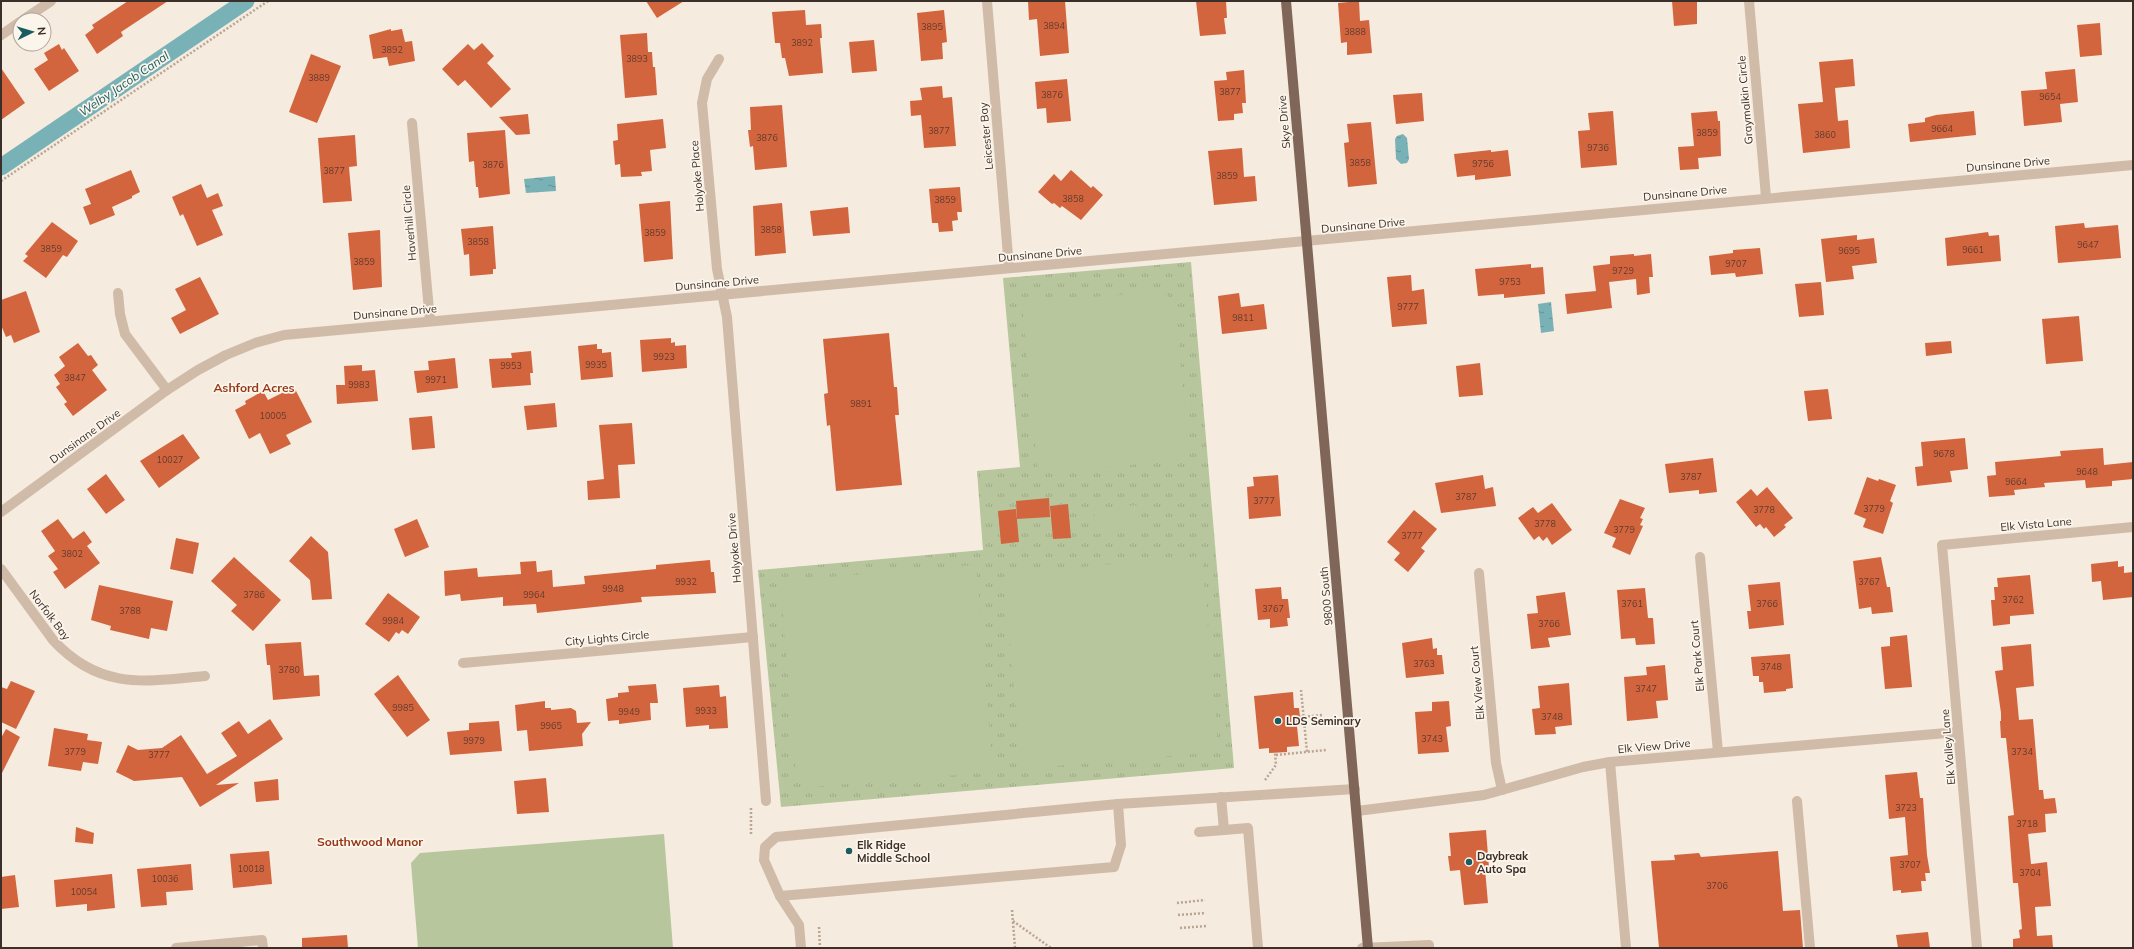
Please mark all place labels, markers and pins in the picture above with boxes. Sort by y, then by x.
place label: LDS Seminary [1286,714,1361,728]
marker: LDS Seminary [1273,716,1283,726]
place label: Elk Ridge Middle School [857,838,930,865]
marker: Elk Ridge Middle School [844,846,854,856]
place label: Daybreak Auto Spa [1477,849,1529,876]
marker: Daybreak Auto Spa [1464,857,1474,867]

